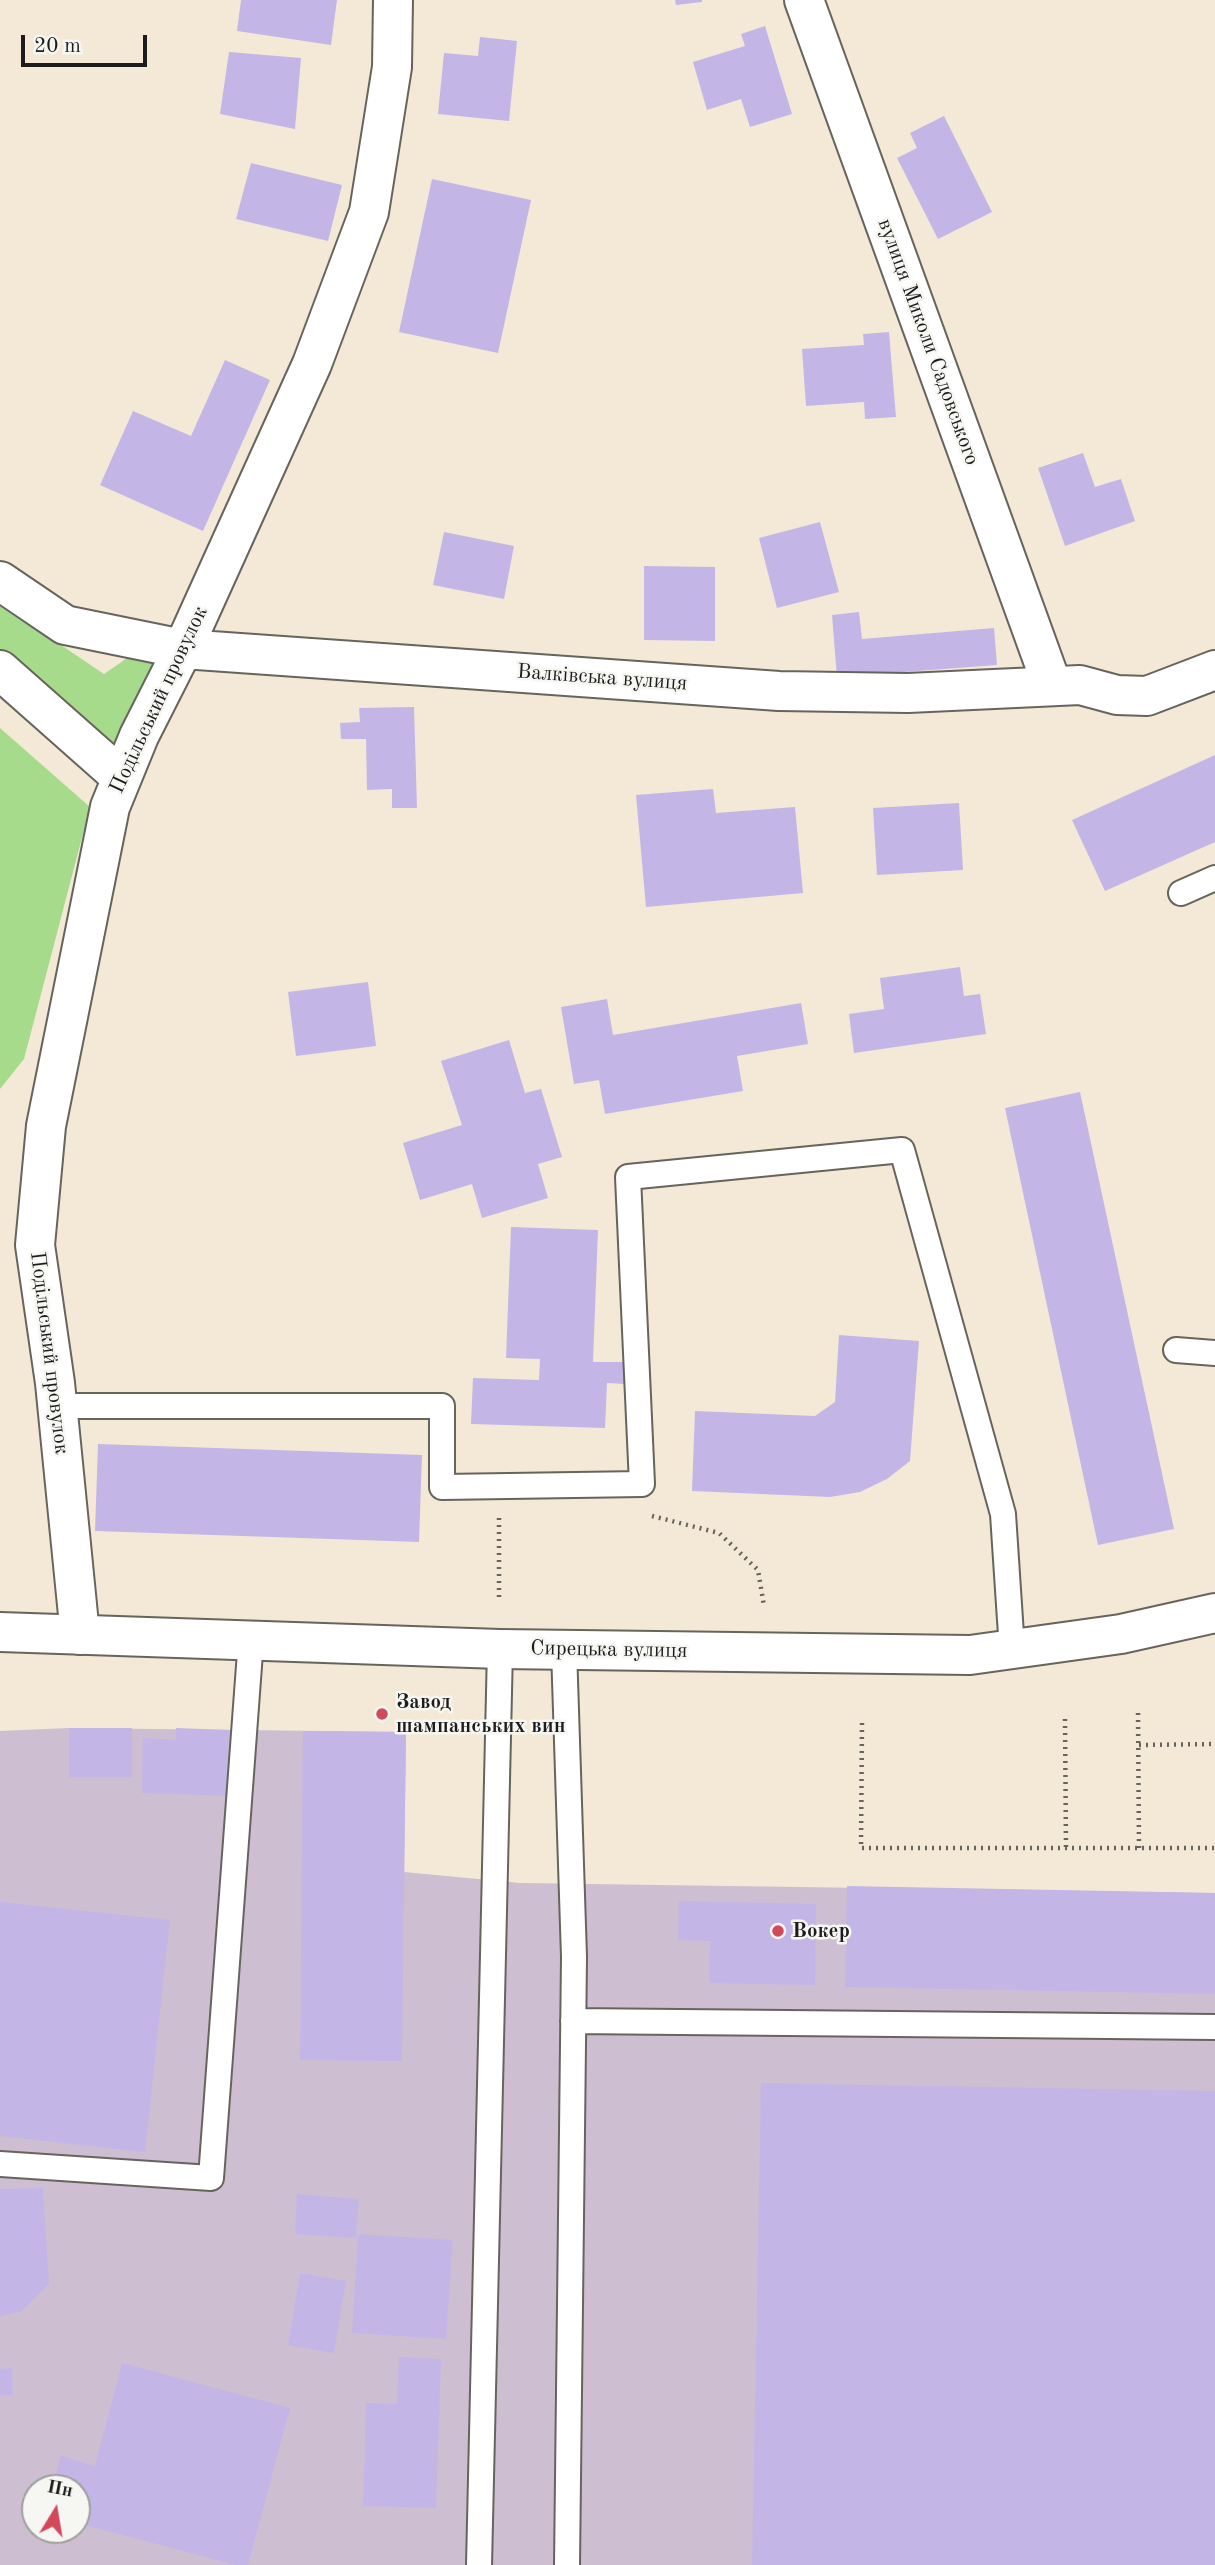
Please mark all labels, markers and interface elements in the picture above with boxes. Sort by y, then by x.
scale bar [24,21,150,65]
text: 20 m [34,36,81,57]
street label: вулиця Миколи Садовського [872,215,984,469]
street label: Подільський провулок [104,602,214,798]
street label: Валківська вулиця [516,659,688,697]
street label: Подільський провулок [24,1250,74,1456]
street label: Сирецька вулиця [530,1636,688,1664]
place label: Завод шампанських вин [396,1689,566,1739]
marker: Завод шампанських вин [374,1706,390,1722]
place label: Вокер [792,1918,850,1944]
marker: Вокер [770,1923,786,1939]
north arrow [21,2474,91,2544]
text: Пн [45,2478,74,2502]

